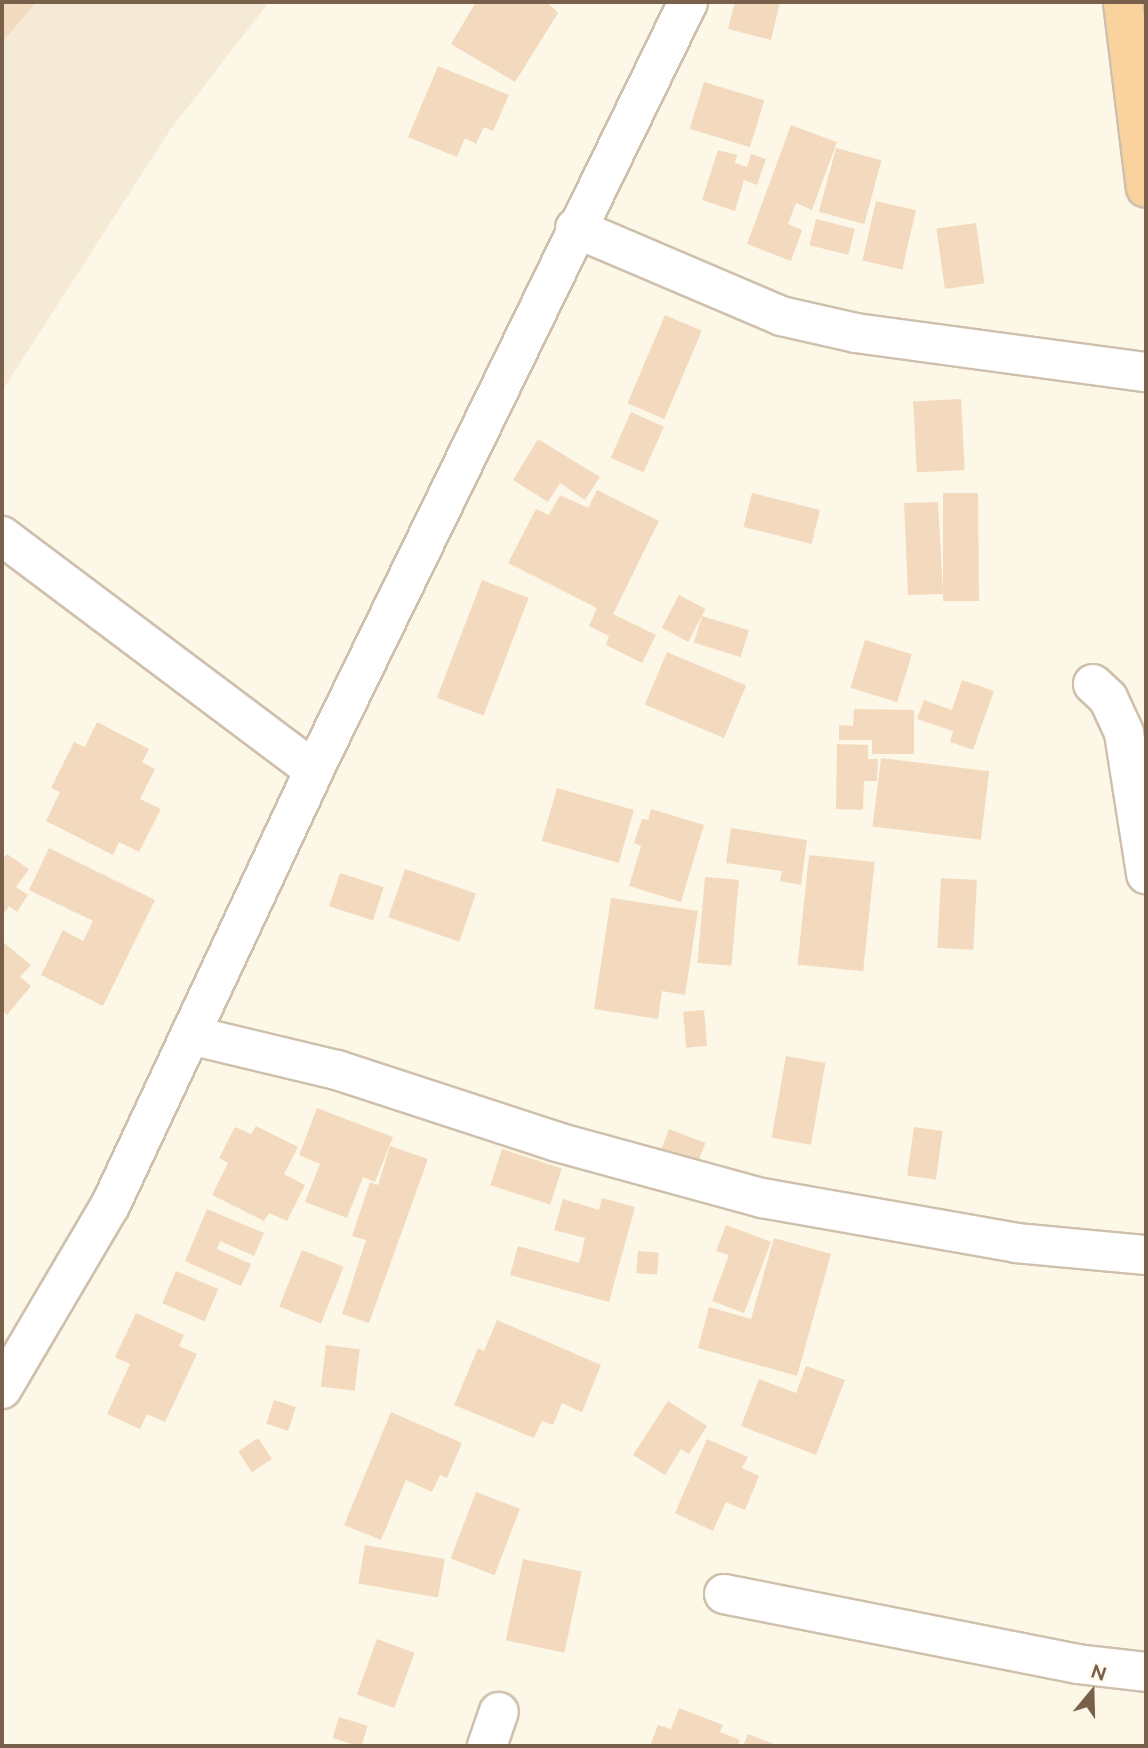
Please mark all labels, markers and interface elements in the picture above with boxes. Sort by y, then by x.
north arrow [1057,1657,1127,1727]
text: N [1088,1659,1109,1685]

